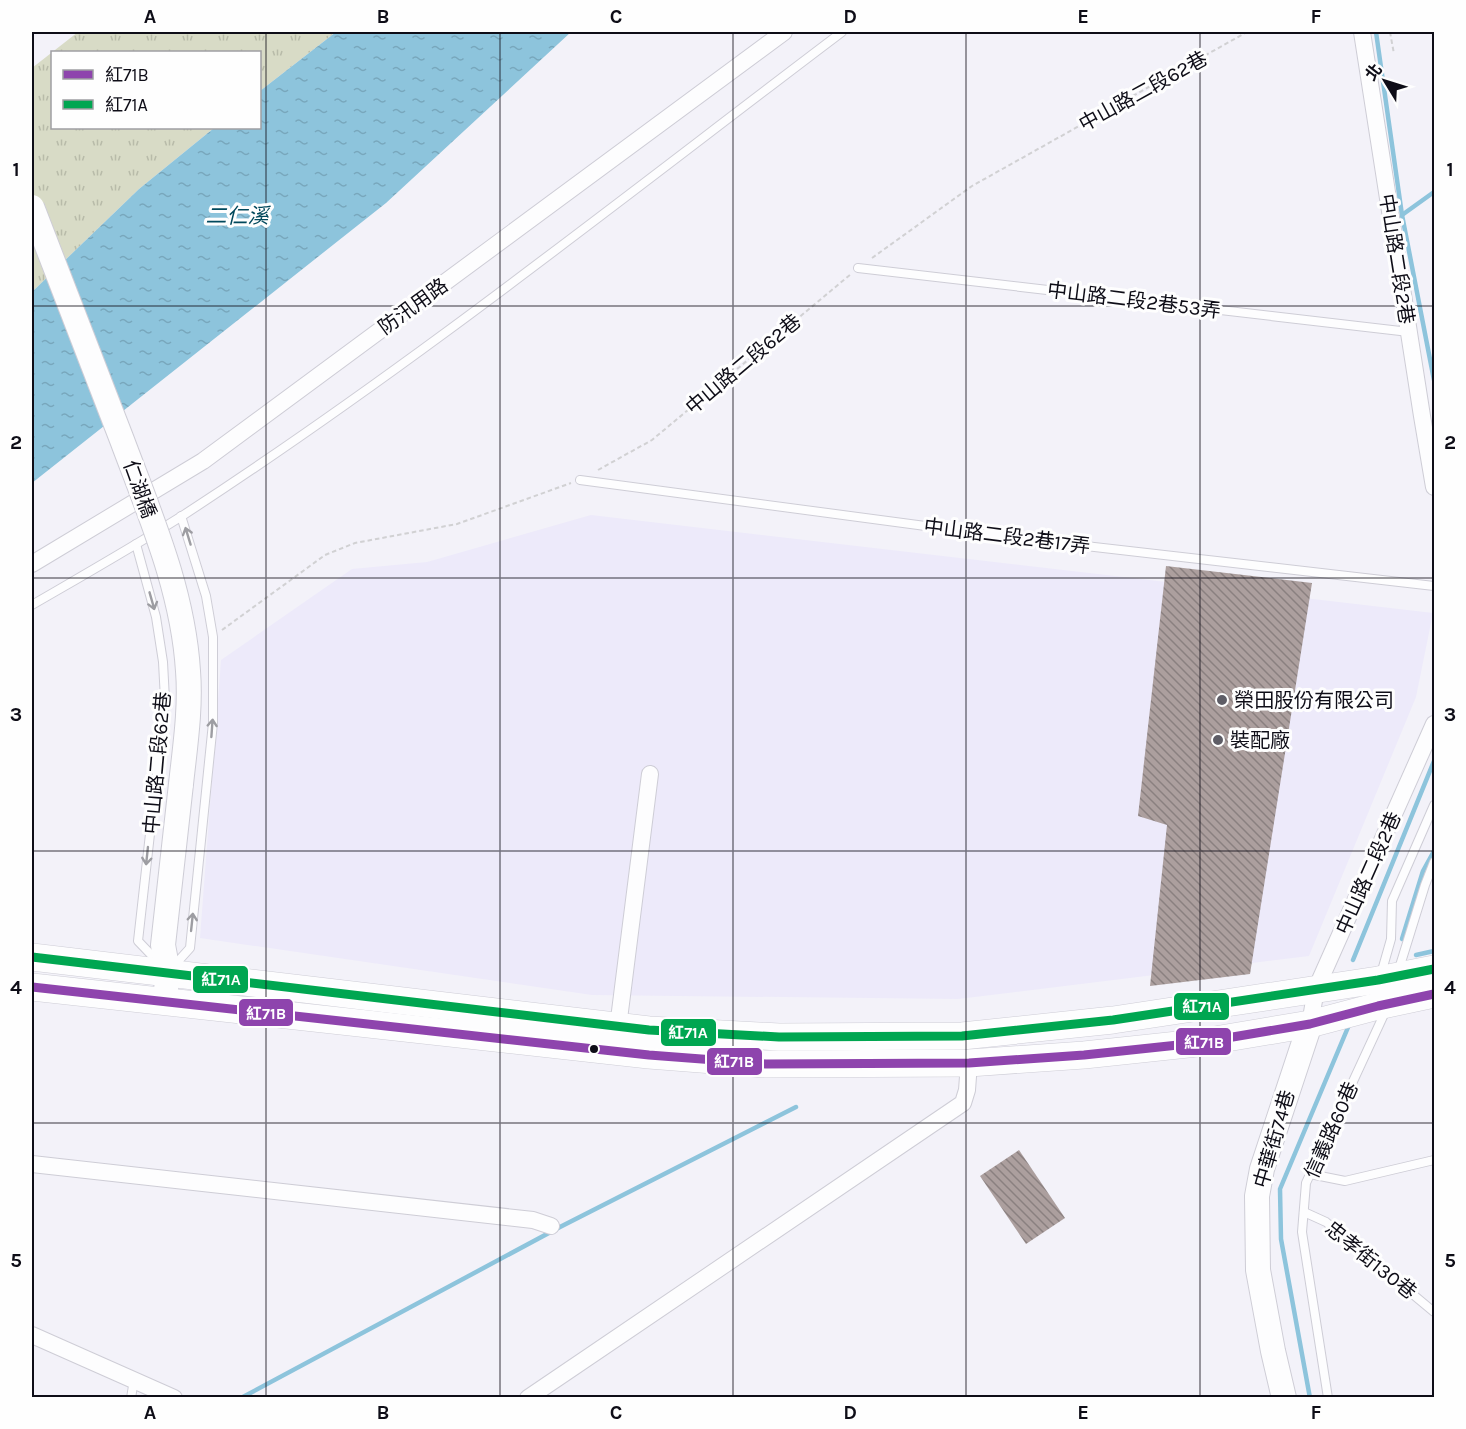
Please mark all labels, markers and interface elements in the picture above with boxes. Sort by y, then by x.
text: A [144,5,157,28]
text: B [377,5,389,28]
text: C [610,5,622,28]
text: D [843,5,857,28]
text: E [1077,5,1089,28]
text: F [1311,5,1322,28]
street label: 中山路二段62巷 [1075,47,1211,136]
legend [51,51,261,129]
north arrow [1355,51,1415,111]
text: 北 [1361,60,1386,84]
text: 紅71B [105,64,149,86]
text: 紅71A [105,94,148,116]
text: 1 [12,158,20,181]
text: 1 [1446,158,1454,181]
street label: 中山路二段2巷 [1375,192,1418,326]
water label: 二仁溪 [206,204,271,228]
street label: 防汛用路 [374,274,452,339]
street label: 中山路二段2巷53弄 [1046,278,1222,323]
street label: 中山路二段62巷 [681,310,806,419]
text: 2 [10,431,22,454]
text: 2 [1444,431,1456,454]
street label: 仁湖橋 [118,457,161,521]
street label: 中山路二段2巷17弄 [922,515,1092,558]
one-way arrow [182,527,193,546]
one-way arrow [147,591,158,610]
place label: 榮田股份有限公司 [1234,689,1394,712]
street label: 中山路二段62巷 [140,691,175,835]
marker: 榮田股份有限公司 [1215,693,1229,707]
text: 3 [10,703,22,726]
text: 3 [1444,703,1456,726]
one-way arrow [206,718,217,738]
place label: 裝配廠 [1230,729,1290,752]
marker: 裝配廠 [1211,733,1225,747]
street label: 中山路二段2巷 [1331,808,1406,938]
one-way arrow [142,846,153,866]
one-way arrow [187,912,198,932]
line badge: 紅71A [192,965,249,994]
text: 紅71A [201,970,241,989]
text: 4 [10,976,22,999]
text: 4 [1444,976,1456,999]
line badge: 紅71A [1173,992,1230,1021]
text: 紅71A [1182,997,1222,1016]
line badge: 紅71B [238,998,294,1027]
text: 紅71B [246,1004,286,1023]
line badge: 紅71A [660,1018,717,1047]
text: 紅71A [668,1023,708,1042]
line badge: 紅71B [1175,1027,1232,1056]
text: 紅71B [1184,1033,1224,1052]
unlabelled marker [588,1043,600,1055]
line badge: 紅71B [706,1047,763,1076]
text: 紅71B [714,1052,754,1071]
street label: 信義路60巷 [1300,1078,1363,1182]
street label: 中華街74巷 [1250,1088,1299,1191]
street label: 忠孝街130巷 [1321,1217,1421,1304]
text: 5 [10,1249,22,1272]
text: 5 [1444,1249,1456,1272]
text: A [144,1401,157,1424]
text: B [377,1401,389,1424]
text: C [610,1401,622,1424]
text: D [843,1401,857,1424]
text: E [1077,1401,1089,1424]
text: F [1311,1401,1322,1424]

